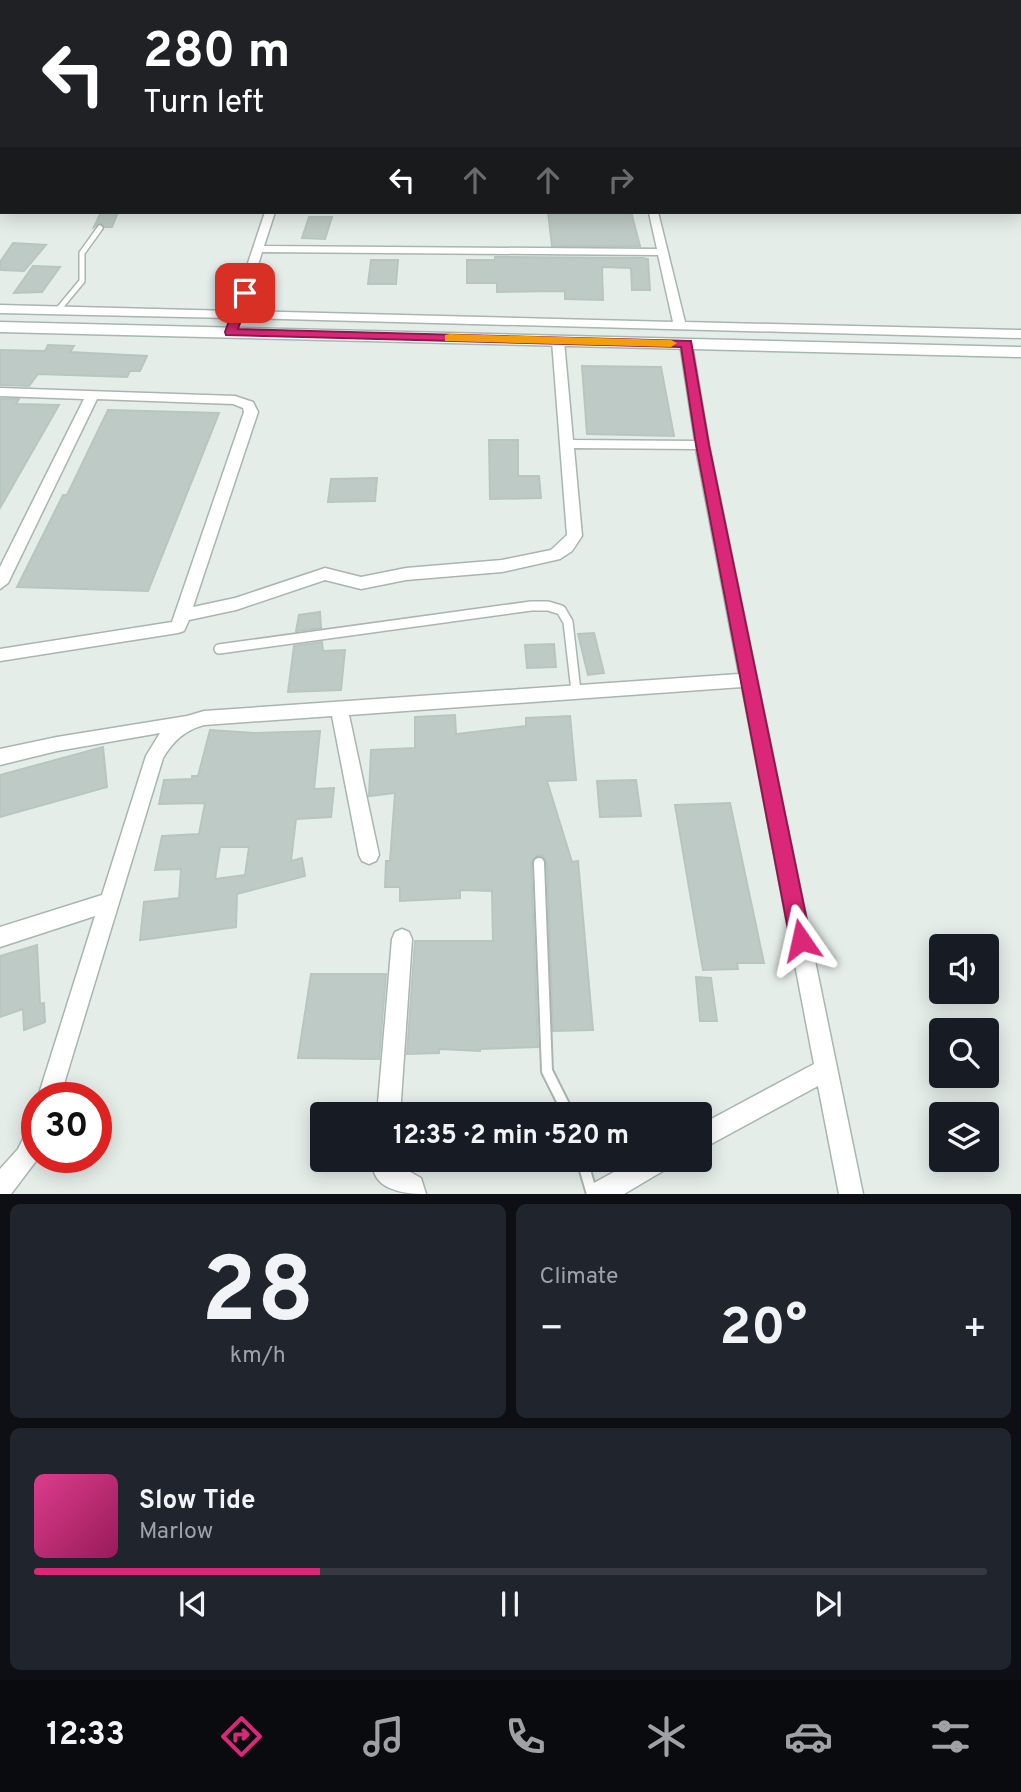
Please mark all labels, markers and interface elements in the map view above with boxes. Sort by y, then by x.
text: 280 m [143,23,290,85]
icon: left [28,28,119,119]
text: Turn left [143,84,264,124]
icon: left [383,161,421,199]
icon: ahead [456,161,494,199]
icon: ahead [529,161,567,199]
icon: right [602,161,640,199]
pin [215,263,275,323]
icon: arrive [226,274,264,312]
position arrow [764,903,838,977]
map controls [929,934,999,1172]
button: sound [929,934,999,1004]
button: search [929,1018,999,1088]
speed limit sign: 30 [21,1082,112,1173]
button: layers [929,1102,999,1172]
text: 12:35 · 2 min · 520 m [393,1120,629,1153]
text: 28 [201,1239,314,1354]
text: Climate [540,1263,618,1292]
text: 20° [719,1297,807,1363]
text: − [540,1306,564,1355]
text: + [962,1306,987,1355]
text: km/h [230,1342,286,1371]
text: Slow Tide [139,1485,256,1518]
text: Marlow [139,1518,213,1547]
icon: previous [174,1585,212,1623]
icon: pause [491,1585,529,1623]
icon: next [809,1585,847,1623]
icon: directions [217,1712,266,1761]
icon: music [359,1712,408,1761]
icon: phone [501,1712,550,1761]
icon: climate [642,1712,691,1761]
icon: car [784,1712,833,1761]
icon: filters [926,1712,975,1761]
text: 12:33 [46,1716,125,1756]

